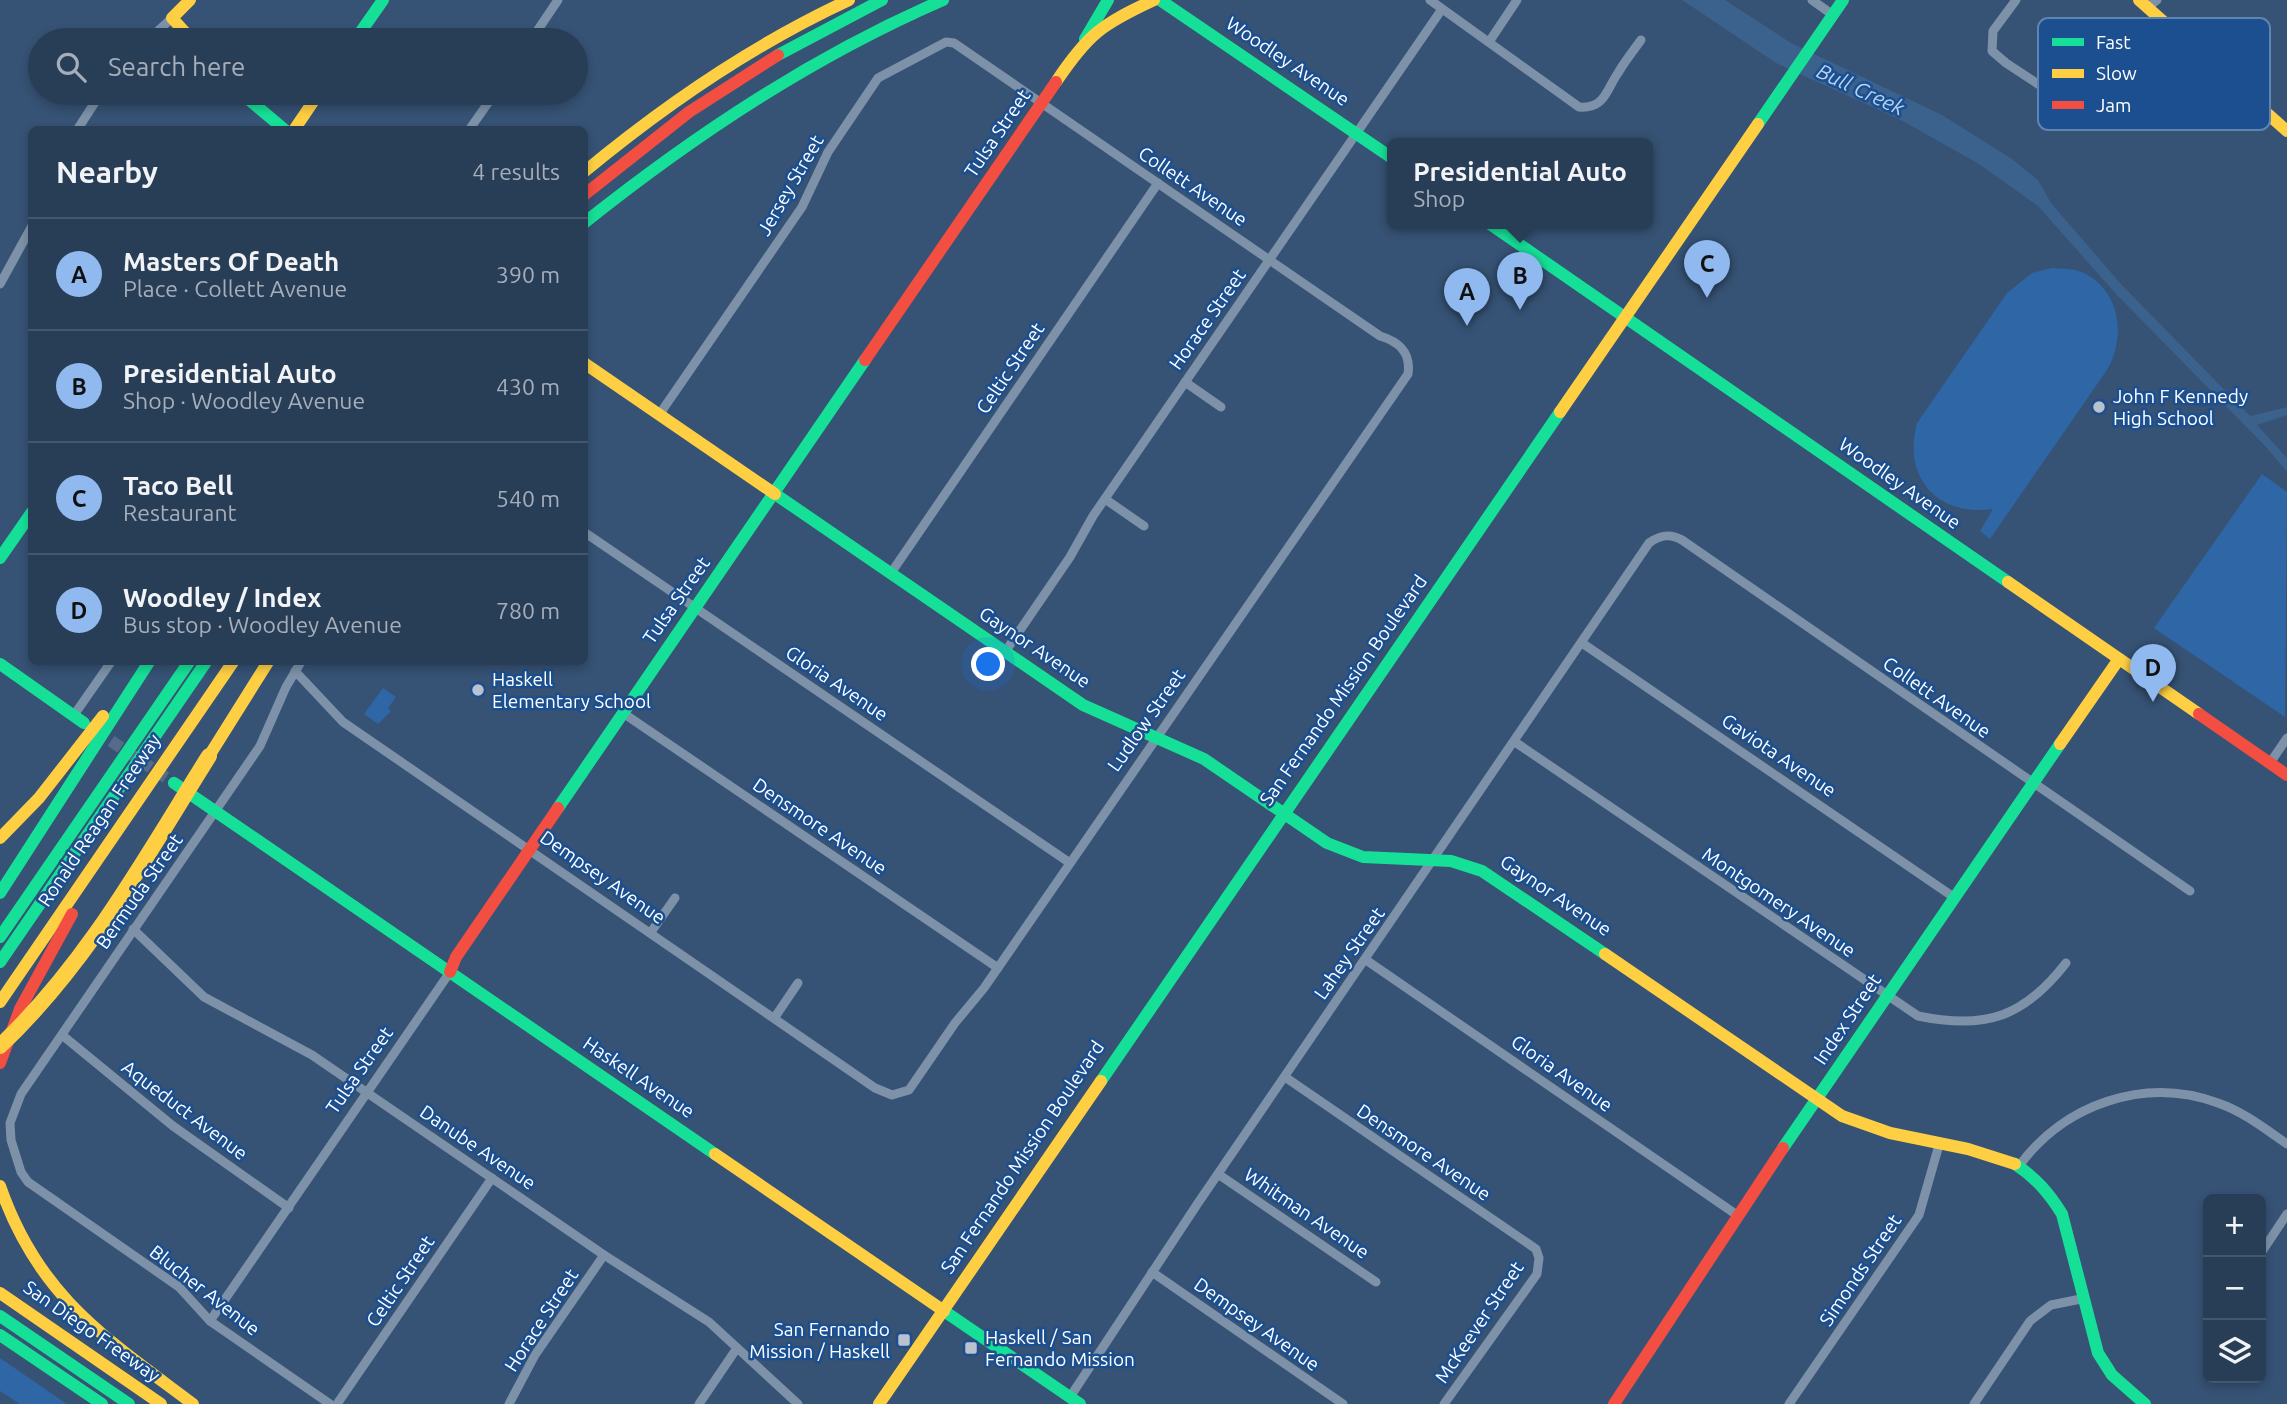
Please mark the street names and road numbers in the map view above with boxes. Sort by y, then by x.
street label: Woodley Avenue [1222,12,1354,110]
street label: Tulsa Street [960,84,1035,181]
street label: Jersey Street [752,130,828,239]
street label: Collett Avenue [1134,142,1252,230]
street label: Horace Street [1164,264,1250,374]
street label: Celtic Street [971,318,1049,418]
street label: Woodley Avenue [1835,433,1965,533]
street label: Tulsa Street [638,552,714,648]
street label: San Fernando Mission Boulevard [1255,571,1431,809]
street label: Gaynor Avenue [975,602,1095,692]
street label: Gloria Avenue [782,641,892,725]
street label: Collett Avenue [1879,652,1995,742]
street label: Ludlow Street [1103,664,1190,775]
street label: Gaviota Avenue [1718,709,1840,801]
street label: Ronald Reagan Freeway [33,730,165,910]
street label: Densmore Avenue [749,773,891,879]
street label: Dempsey Avenue [536,826,670,928]
street label: Bermuda Street [91,829,187,953]
street label: Montgomery Avenue [1698,843,1860,961]
street label: Gaynor Avenue [1496,850,1616,940]
street label: Lahey Street [1309,902,1389,1003]
street label: Index Street [1809,969,1886,1068]
street label: Tulsa Street [321,1022,397,1118]
street label: Gloria Avenue [1507,1030,1617,1116]
street label: Haskell Avenue [579,1032,699,1122]
street label: San Fernando Mission Boulevard [936,1036,1108,1278]
street label: Aqueduct Avenue [118,1056,252,1164]
street label: Densmore Avenue [1353,1099,1495,1205]
street label: Danube Avenue [416,1100,540,1194]
street label: Whitman Avenue [1240,1163,1374,1263]
street label: Simonds Street [1815,1210,1906,1330]
street label: Celtic Street [361,1231,439,1331]
street label: Blucher Avenue [146,1240,264,1340]
street label: McKeever Street [1430,1257,1528,1387]
street label: Horace Street [500,1264,583,1375]
street label: Dempsey Avenue [1190,1273,1324,1375]
street label: San Diego Freeway [20,1276,164,1386]

